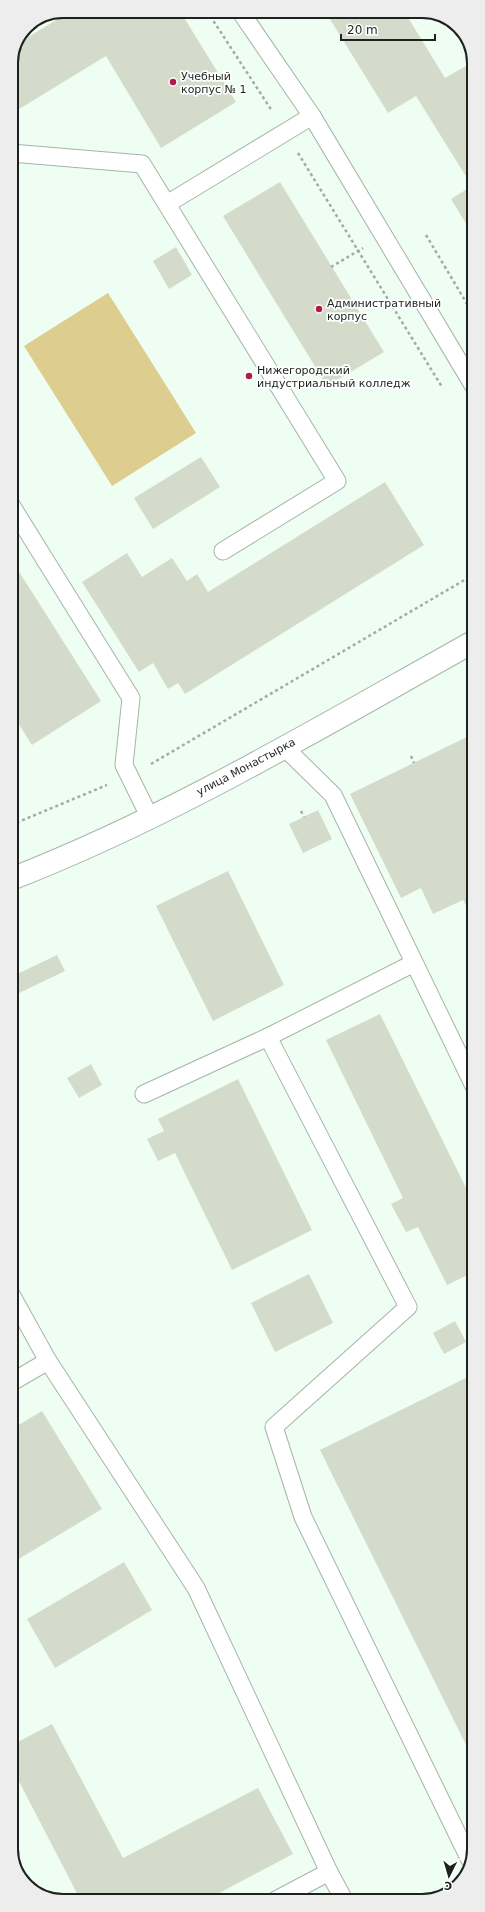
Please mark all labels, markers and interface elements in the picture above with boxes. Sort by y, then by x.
scale bar [341,16,435,42]
text: 20 m [347,23,378,37]
place label: Учебный корпус № 1 [181,70,247,96]
marker: Учебный корпус № 1 [168,77,178,87]
place label: Административный корпус [327,297,441,323]
marker: Административный корпус [314,304,324,314]
place label: Нижегородский индустриальный колледж [257,364,411,390]
marker: Нижегородский индустриальный колледж [244,371,254,381]
street label: улица Монастырка [194,735,298,799]
north arrow [429,1856,469,1896]
text: С [444,1879,453,1892]

